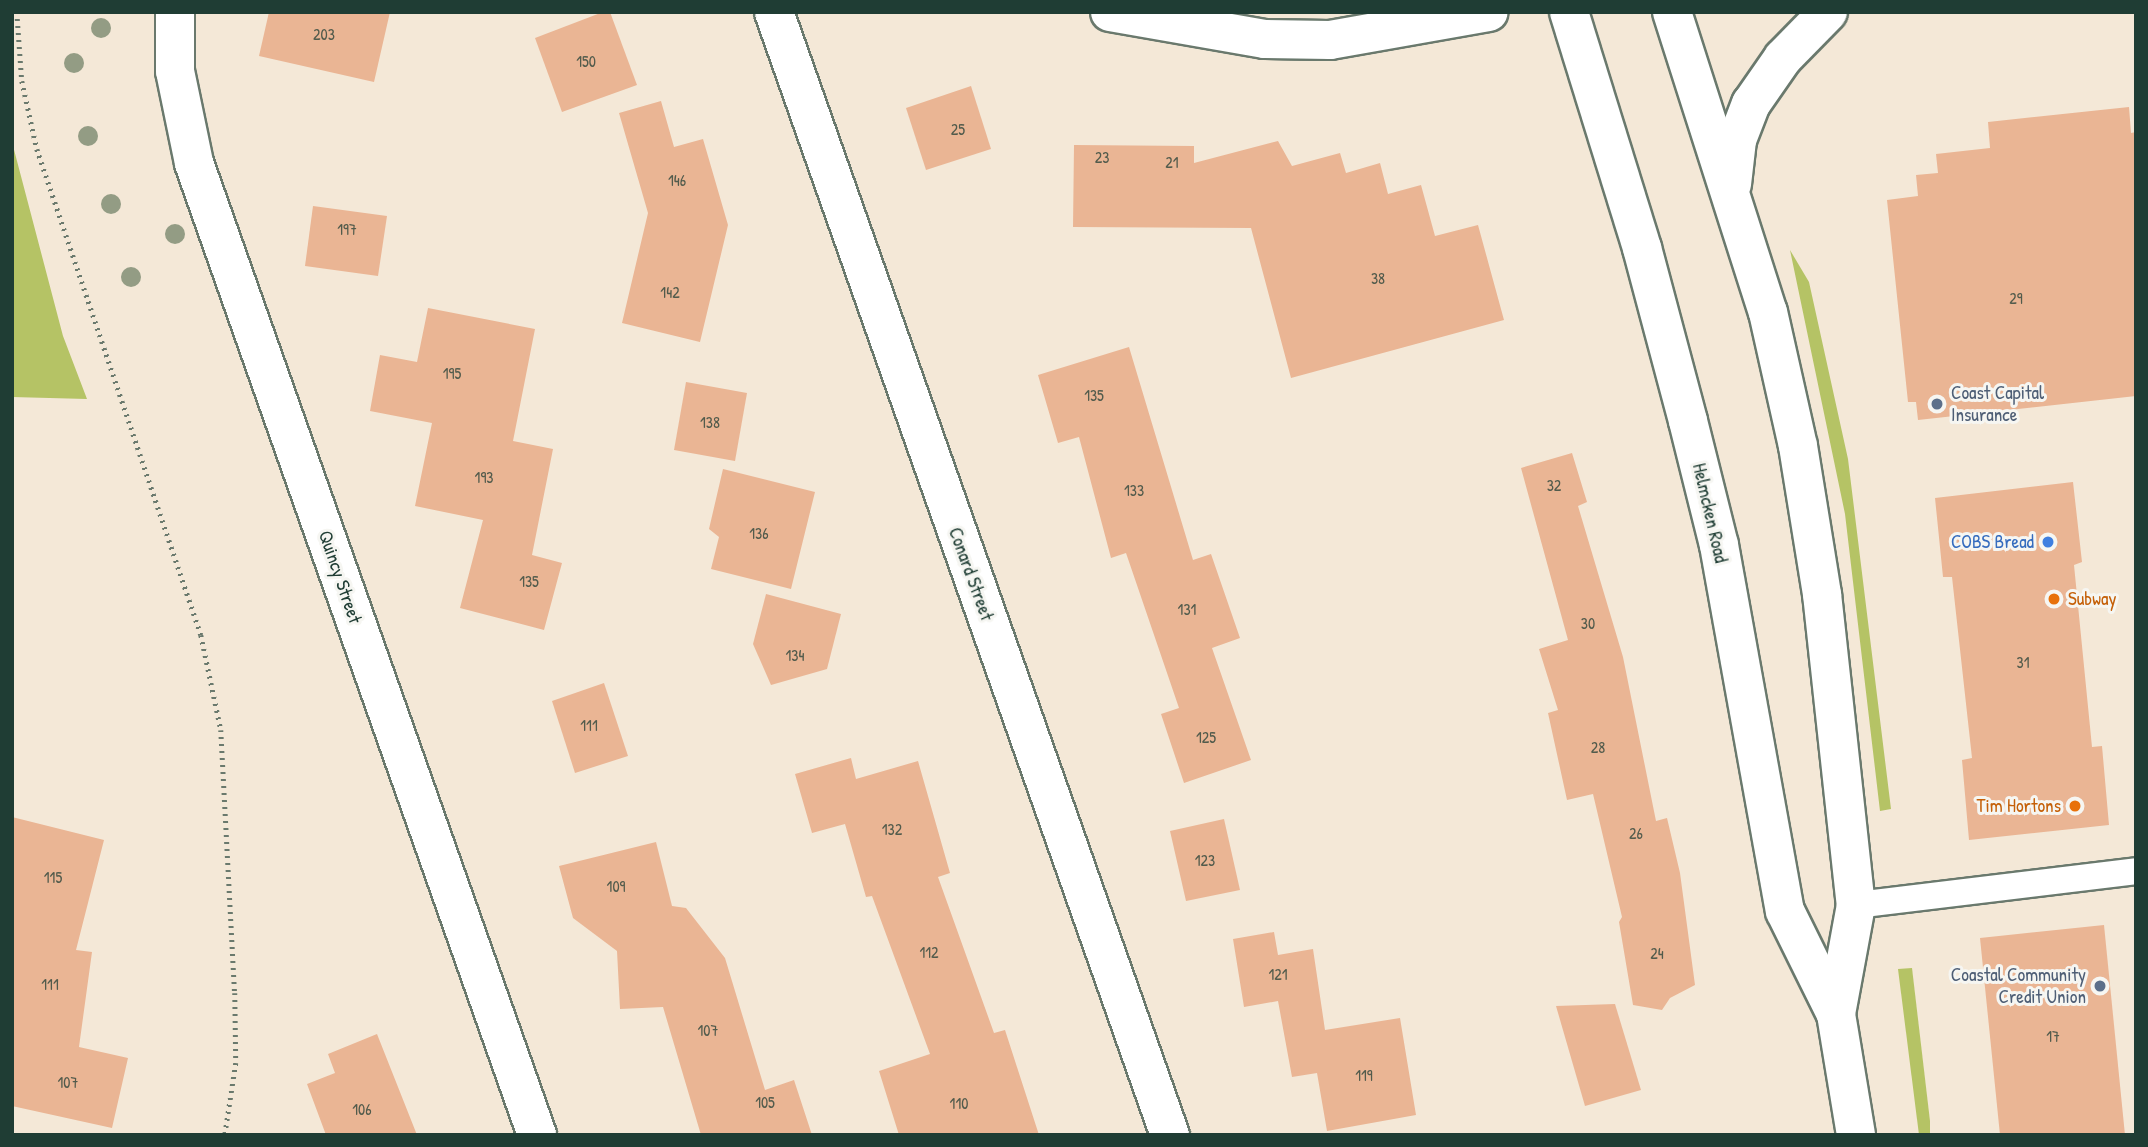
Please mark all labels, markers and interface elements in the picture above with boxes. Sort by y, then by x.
house number: 203 [313,24,335,44]
house number: 150 [576,51,596,71]
house number: 25 [951,119,965,139]
house number: 23 [1095,147,1109,167]
house number: 21 [1165,152,1179,172]
house number: 146 [668,170,686,190]
house number: 197 [337,219,357,239]
house number: 38 [1371,268,1385,288]
house number: 142 [660,282,680,302]
house number: 29 [2009,288,2023,308]
house number: 195 [443,363,461,383]
place label: Coast Capital Insurance [1951,382,2044,426]
house number: 135 [1084,385,1104,405]
marker: Coast Capital Insurance [1929,396,1945,412]
house number: 138 [700,412,720,432]
street label: Helmcken Road [1687,461,1733,565]
house number: 193 [475,467,493,487]
house number: 32 [1547,475,1561,495]
house number: 133 [1124,480,1144,500]
house number: 136 [749,523,769,543]
street label: Conard Street [944,524,998,624]
street label: Quincy Street [313,527,367,627]
place label: COBS Bread [1951,531,2034,553]
marker: COBS Bread [2040,534,2056,550]
house number: 135 [519,571,539,591]
place label: Subway [2068,588,2116,610]
marker: Subway [2046,591,2062,607]
house number: 131 [1178,599,1196,619]
house number: 30 [1581,613,1595,633]
house number: 134 [786,645,804,665]
house number: 31 [2017,652,2029,672]
house number: 111 [580,715,598,735]
house number: 125 [1196,727,1216,747]
house number: 28 [1591,737,1605,757]
place label: Tim Hortons [1977,795,2061,817]
marker: Tim Hortons [2067,798,2083,814]
house number: 132 [882,819,902,839]
house number: 26 [1629,823,1643,843]
house number: 123 [1195,850,1215,870]
house number: 115 [44,867,62,887]
house number: 109 [607,876,625,896]
house number: 112 [919,942,939,962]
house number: 24 [1650,943,1664,963]
house number: 121 [1268,964,1288,984]
place label: Coastal Community Credit Union [1951,964,2086,1008]
house number: 111 [41,974,59,994]
marker: Coastal Community Credit Union [2092,978,2108,994]
house number: 107 [698,1020,718,1040]
house number: 17 [2046,1026,2060,1046]
house number: 119 [1355,1065,1373,1085]
house number: 107 [58,1072,78,1092]
house number: 105 [755,1092,775,1112]
house number: 110 [950,1093,968,1113]
house number: 106 [352,1099,372,1119]

